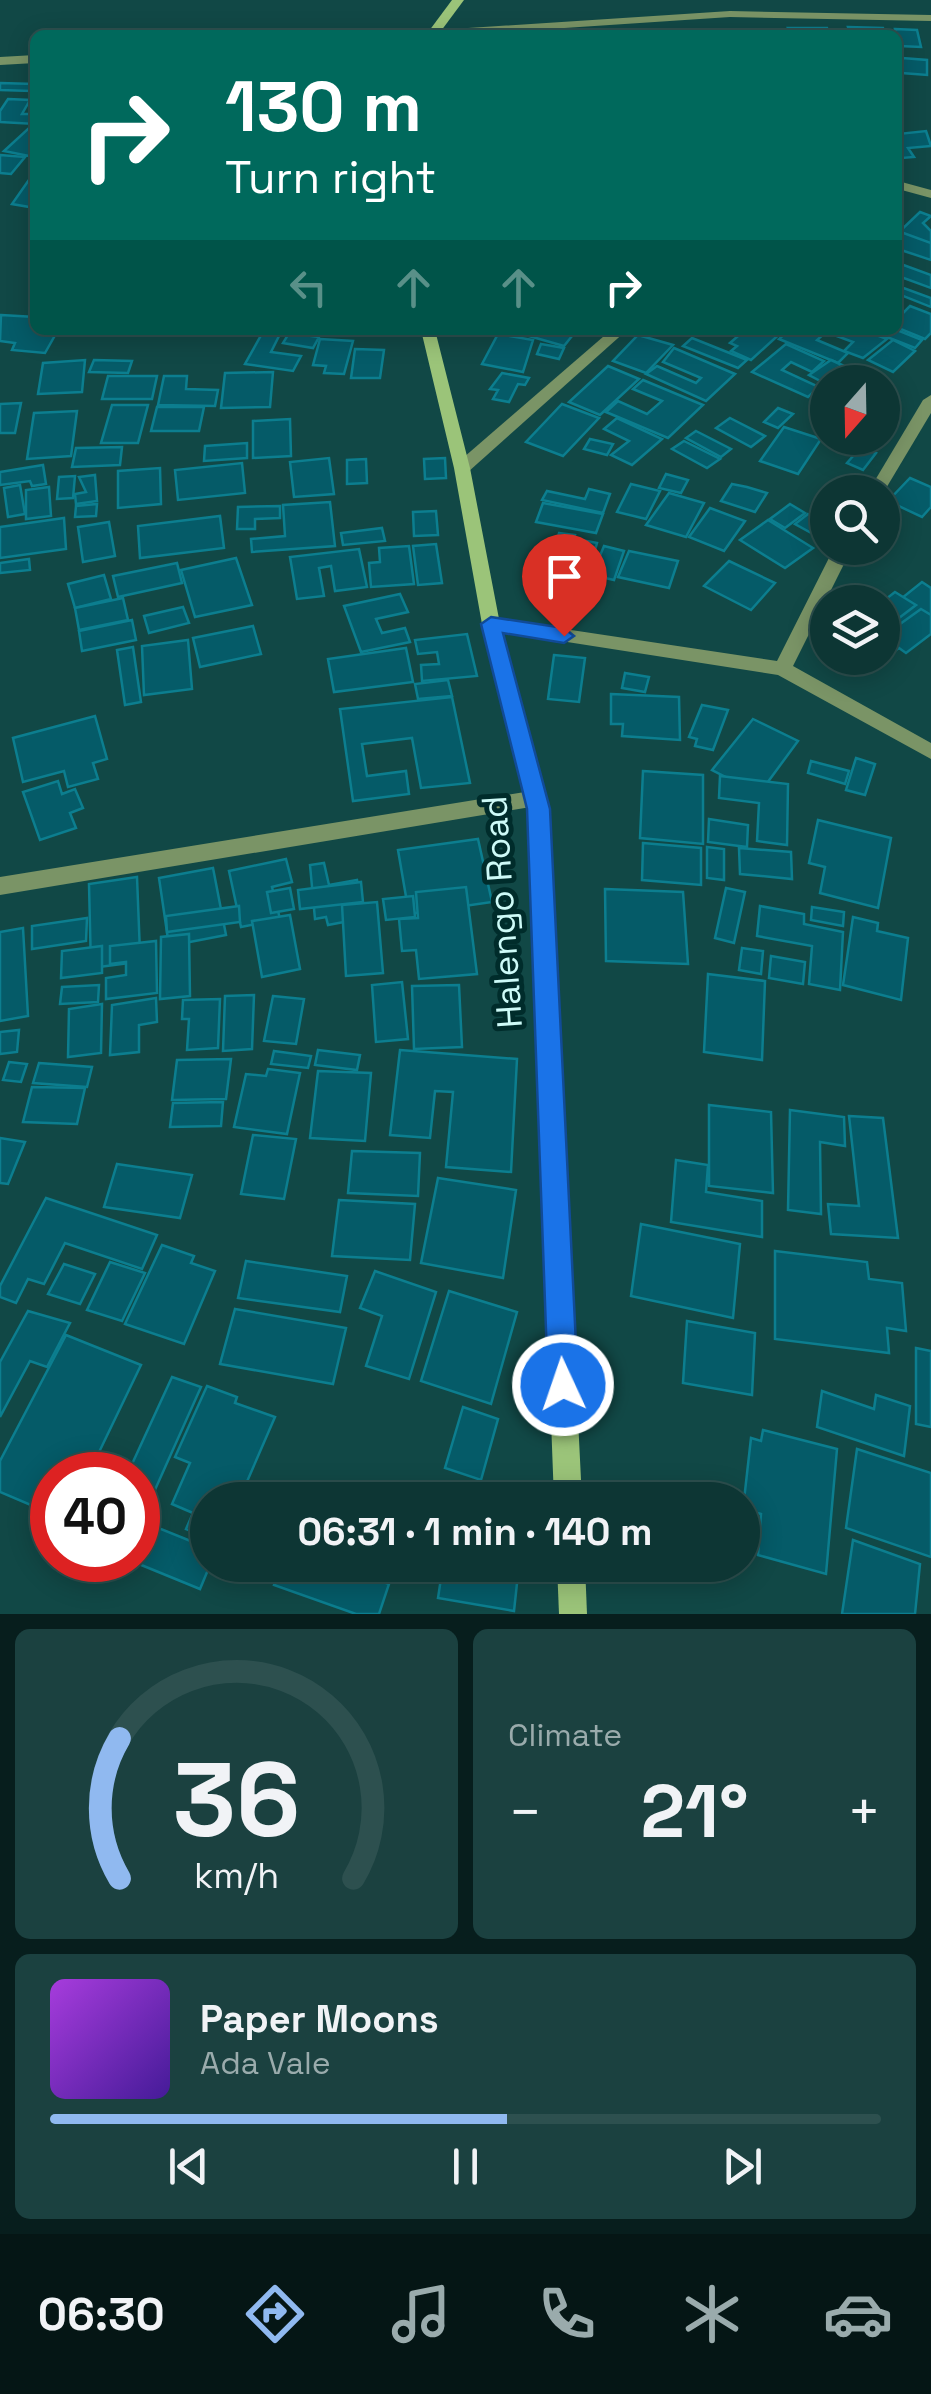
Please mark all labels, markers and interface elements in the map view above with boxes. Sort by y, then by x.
text: 130 m [225,62,422,151]
icon: right [60,70,190,200]
text: Turn right [225,149,436,206]
icon: left [281,260,336,315]
icon: ahead [386,260,441,315]
icon: ahead [491,260,546,315]
icon: right [596,260,651,315]
north arrow [810,365,900,455]
map controls [810,365,900,675]
button: search [810,475,900,565]
pin [522,534,607,637]
icon: arrive [537,549,592,604]
button: layers [810,585,900,675]
street label: Halengo Road [472,794,532,1030]
position arrow [511,1333,615,1437]
speed limit sign: 40 [30,1452,160,1582]
text: 06:31 · 1 min · 140 m [297,1508,653,1556]
text: Climate [508,1715,622,1755]
text: 36 [173,1734,300,1866]
text: 21° [640,1763,749,1859]
text: − [508,1777,542,1847]
text: + [847,1777,881,1847]
text: km/h [194,1853,279,1898]
text: Paper Moons [200,1995,439,2043]
text: Ada Vale [200,2043,331,2083]
icon: previous [161,2139,216,2194]
icon: pause [438,2139,493,2194]
icon: next [715,2139,770,2194]
icon: directions [240,2279,310,2349]
icon: music [386,2279,456,2349]
icon: phone [532,2279,602,2349]
icon: climate [677,2279,747,2349]
icon: car [823,2279,893,2349]
text: 06:30 [38,2286,165,2343]

